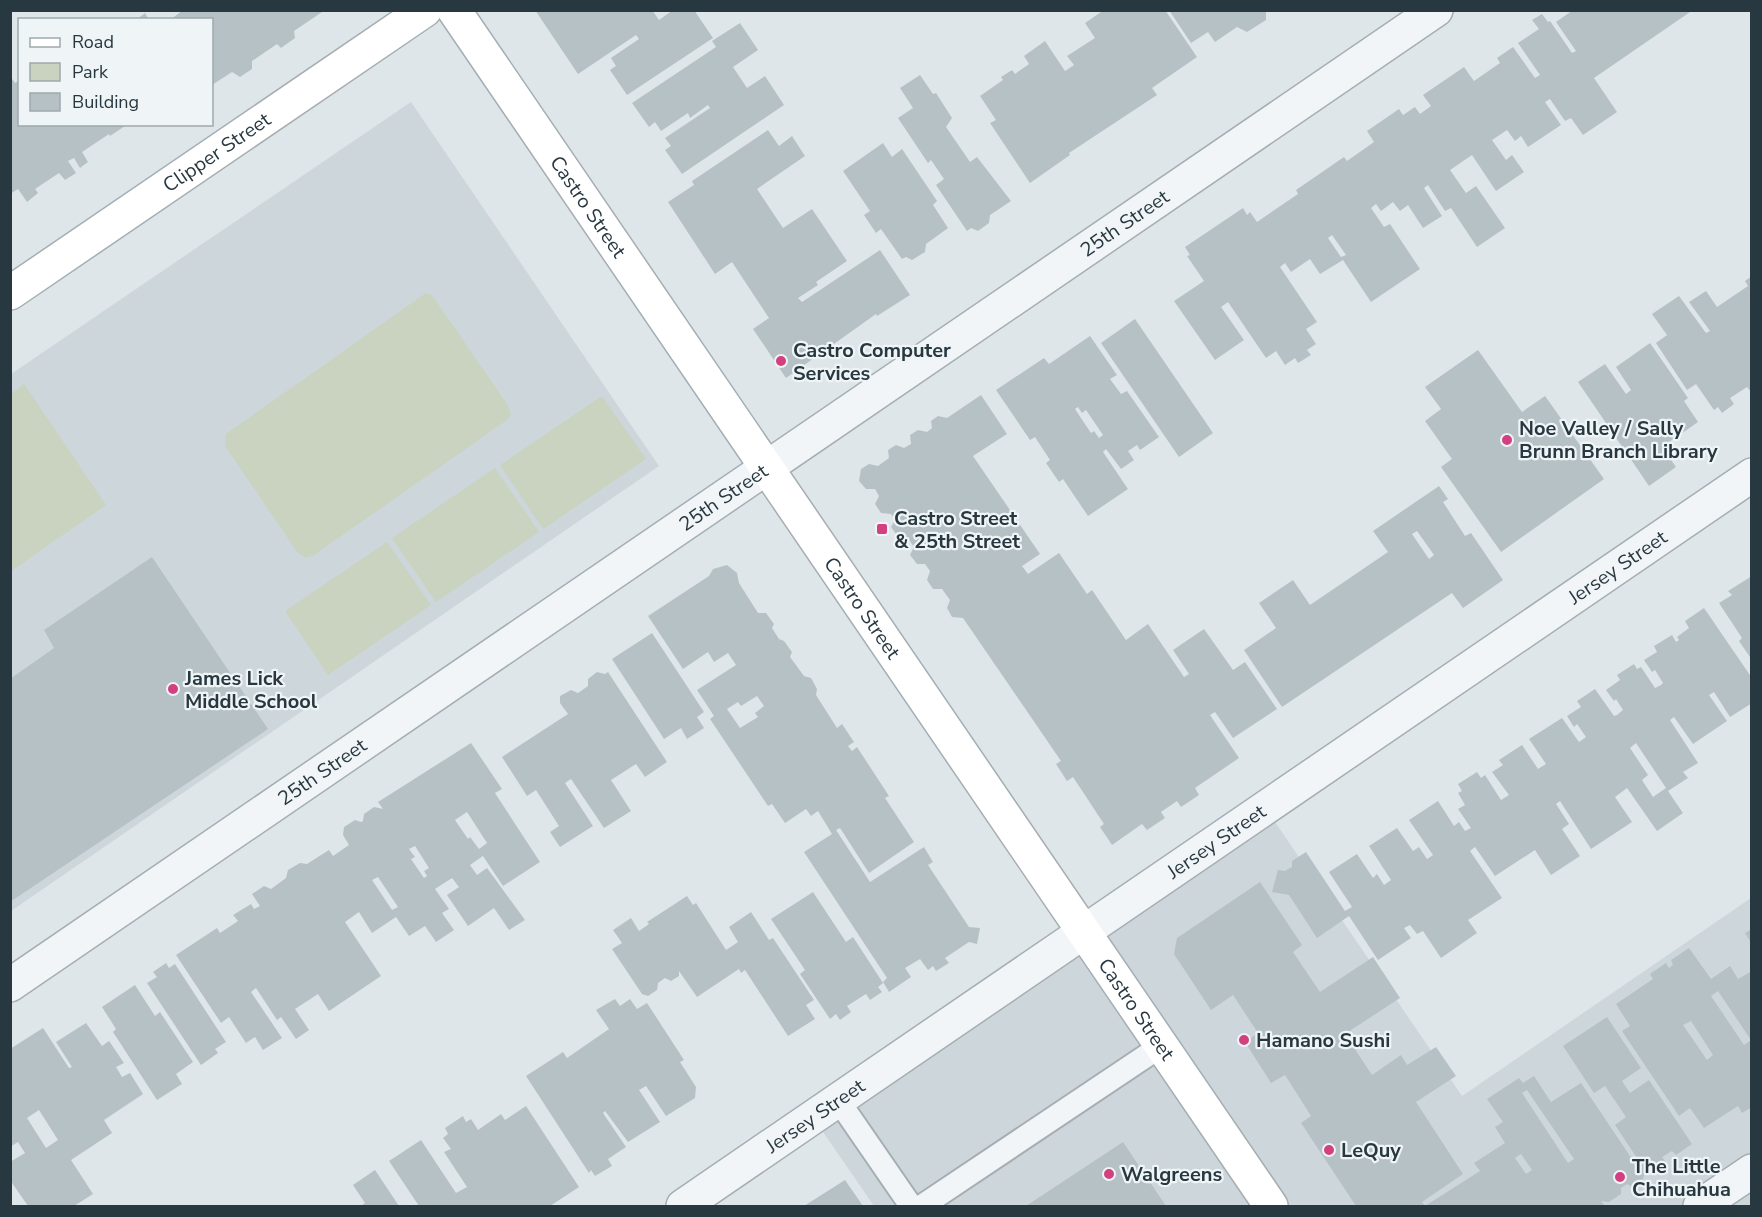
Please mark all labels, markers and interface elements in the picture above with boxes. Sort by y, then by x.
legend [18,18,213,126]
text: Road [72,30,114,54]
text: Park [72,60,109,84]
text: Building [72,90,139,114]
street label: Clipper Street [157,105,277,198]
street label: Castro Street [544,150,633,264]
street label: 25th Street [1075,183,1175,263]
place label: Castro Computer Services [793,337,951,387]
marker: Castro Computer Services [774,354,788,368]
place label: Noe Valley / Sally Brunn Branch Library [1519,415,1718,465]
marker: Noe Valley / Sally Brunn Branch Library [1500,433,1514,447]
street label: 25th Street [673,457,774,537]
place label: Castro Street & 25th Street [894,505,1020,555]
marker: Castro Street & 25th Street [875,522,889,536]
street label: Jersey Street [1562,523,1673,611]
street label: Castro Street [818,551,907,665]
place label: James Lick Middle School [184,665,318,715]
marker: James Lick Middle School [166,682,180,696]
street label: 25th Street [272,731,373,812]
street label: Jersey Street [1161,797,1272,885]
street label: Castro Street [1092,953,1182,1066]
place label: Hamano Sushi [1256,1027,1390,1054]
marker: Hamano Sushi [1237,1033,1251,1047]
street label: Jersey Street [759,1072,871,1160]
place label: LeQuy [1341,1137,1401,1164]
marker: LeQuy [1322,1143,1336,1157]
place label: The Little Chihuahua [1632,1153,1731,1203]
place label: Walgreens [1121,1161,1222,1188]
marker: Walgreens [1102,1167,1116,1181]
marker: The Little Chihuahua [1613,1170,1627,1184]

